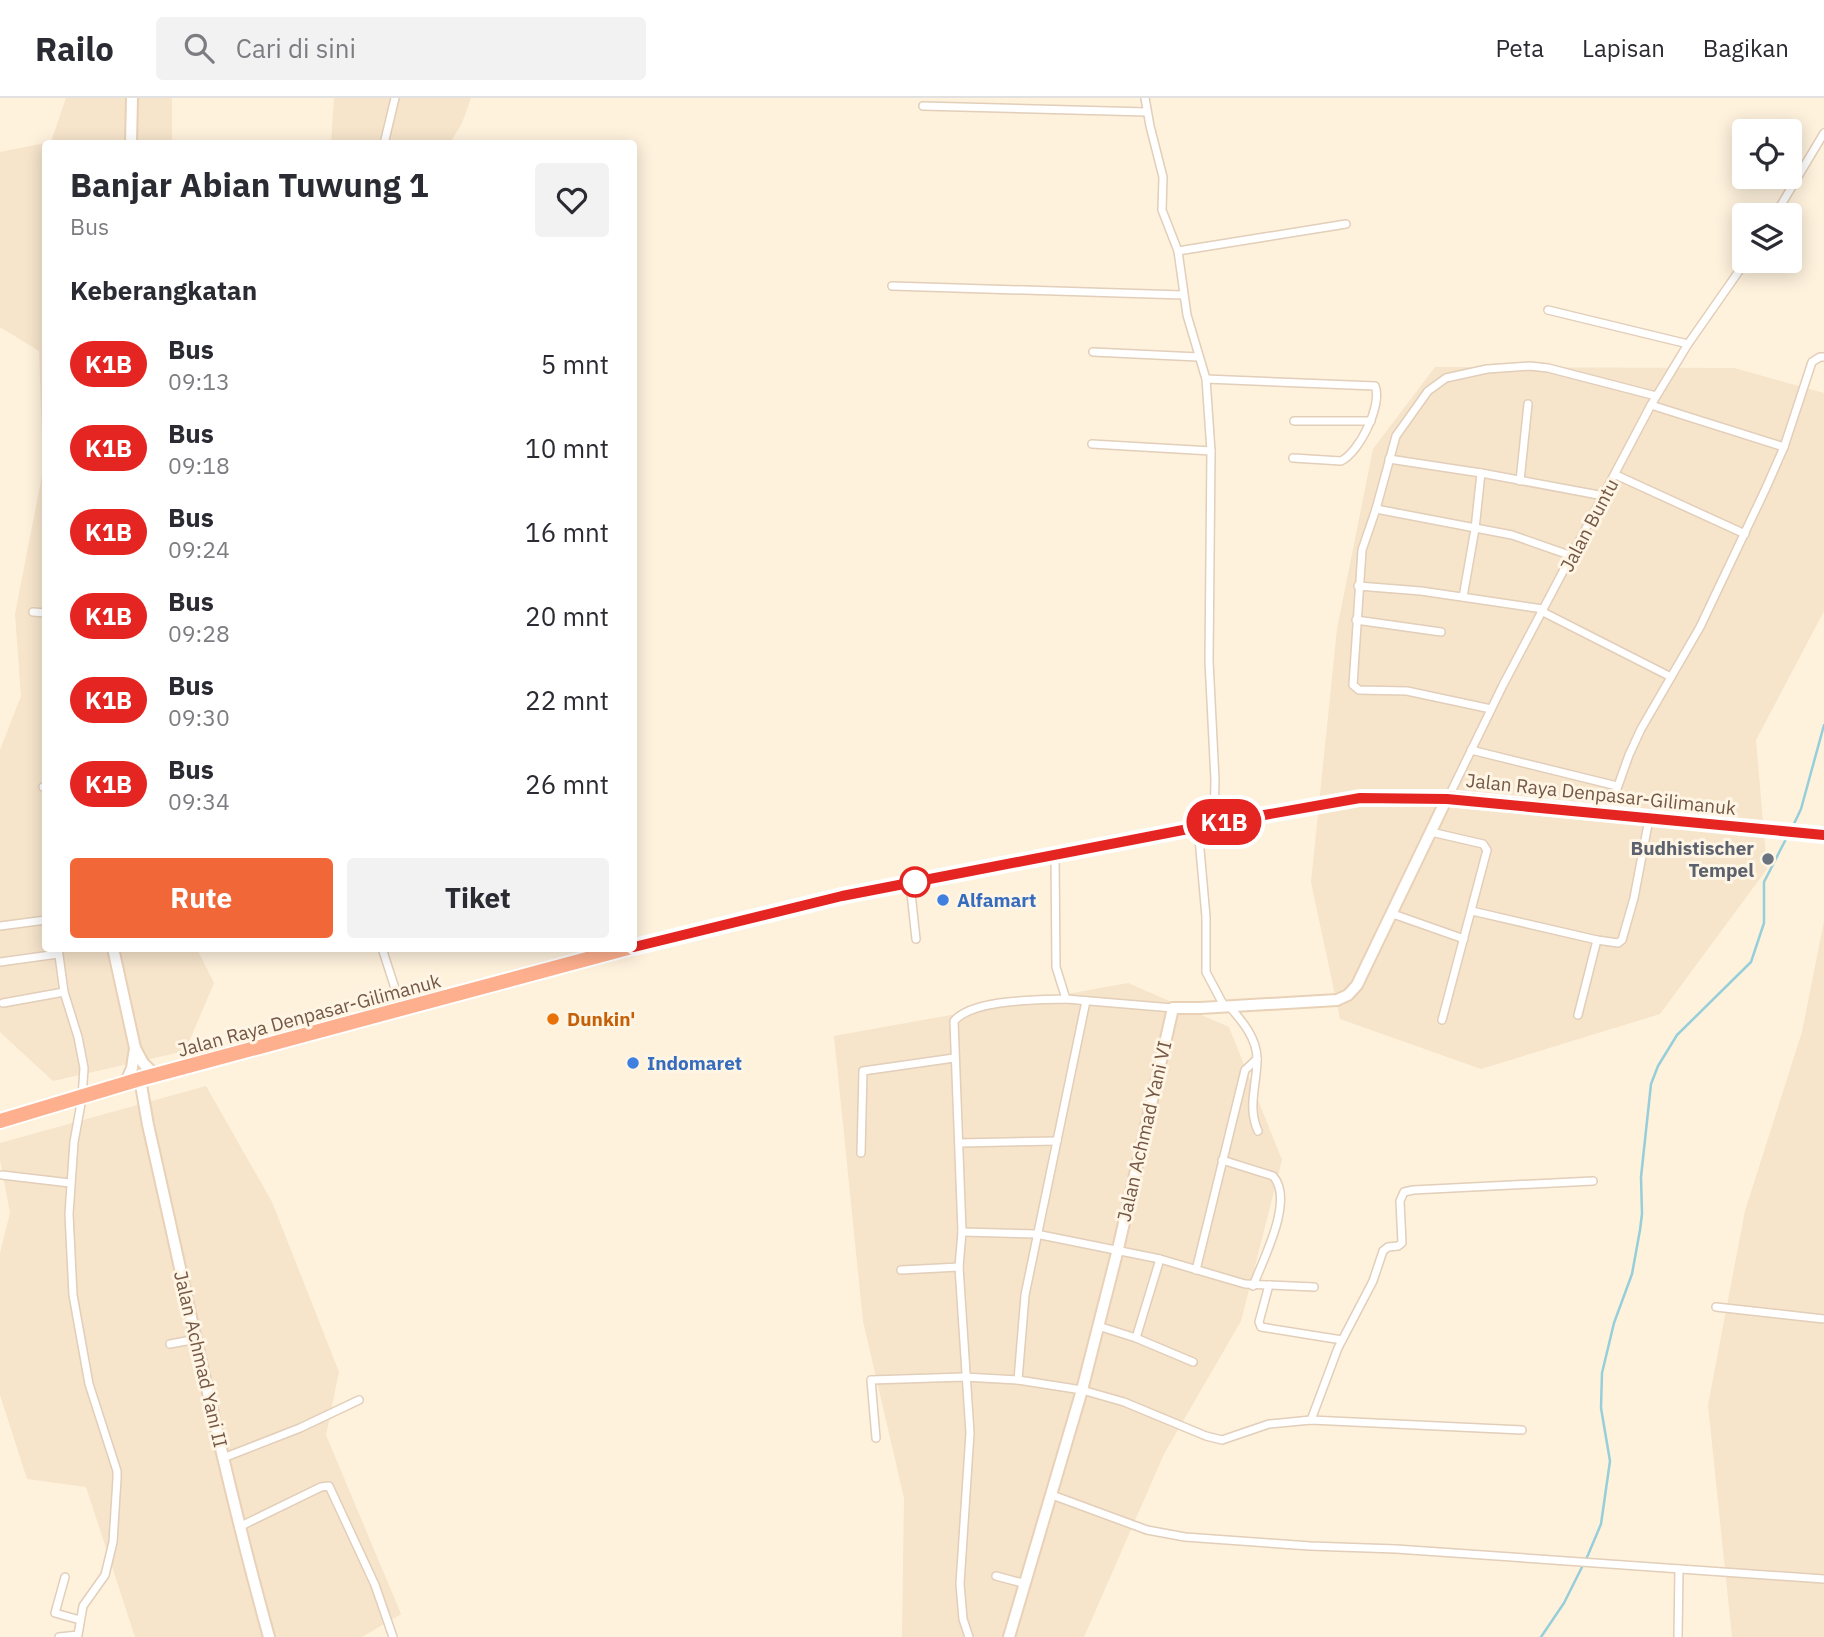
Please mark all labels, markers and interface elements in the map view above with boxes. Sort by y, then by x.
search box [156,17,646,80]
text: Railo [35,27,114,70]
icon: search [180,29,218,67]
text: Cari di sini [236,31,356,65]
text: Peta [1496,32,1544,64]
text: Lapisan [1582,32,1665,64]
text: Bagikan [1703,32,1789,64]
map controls [1732,119,1802,273]
button: locate [1732,119,1802,189]
text: Banjar Abian Tuwung 1 [70,163,428,206]
button: heart [535,163,609,237]
button: layers [1732,203,1802,273]
text: Bus [70,211,109,241]
text: Keberangkatan [70,273,257,307]
text: Bus [168,332,214,366]
text: 5 mnt [541,347,609,381]
text: K1B [85,348,132,380]
text: 09:13 [168,366,230,396]
text: Bus [168,416,214,450]
text: 10 mnt [525,431,609,465]
text: K1B [85,432,132,464]
text: 09:18 [168,450,230,480]
street label: Jalan Buntu [1554,474,1624,576]
text: Bus [168,500,214,534]
text: 16 mnt [525,515,609,549]
text: K1B [85,516,132,548]
text: 09:24 [168,534,230,564]
text: Bus [168,584,214,618]
text: 20 mnt [525,599,609,633]
text: K1B [85,600,132,632]
text: 09:28 [168,618,230,648]
text: Bus [168,668,214,702]
text: 22 mnt [525,683,609,717]
text: K1B [85,684,132,716]
text: 09:30 [168,702,230,732]
text: Bus [168,752,214,786]
text: 26 mnt [525,767,609,801]
text: K1B [85,768,132,800]
street label: Jalan Raya Denpasar-Gilimanuk [1465,768,1737,820]
text: 09:34 [168,786,230,816]
line badge: K1B [1184,799,1264,845]
text: K1B [1200,806,1248,838]
place label: Budhistischer Tempel [1630,836,1754,882]
marker: Budhistischer Tempel [1760,851,1776,867]
button: Rute [70,858,333,938]
button: Tiket [347,858,609,938]
unlabelled marker [900,867,930,897]
place label: Alfamart [957,888,1036,912]
marker: Alfamart [935,892,951,908]
street label: Jalan Raya Denpasar-Gilimanuk [175,968,443,1062]
place label: Dunkin' [567,1007,635,1031]
marker: Dunkin' [545,1011,561,1027]
street label: Jalan Achmad Yani VI [1112,1038,1176,1224]
place label: Indomaret [647,1051,742,1075]
marker: Indomaret [625,1055,641,1071]
street label: Jalan Achmad Yani II [169,1268,233,1450]

